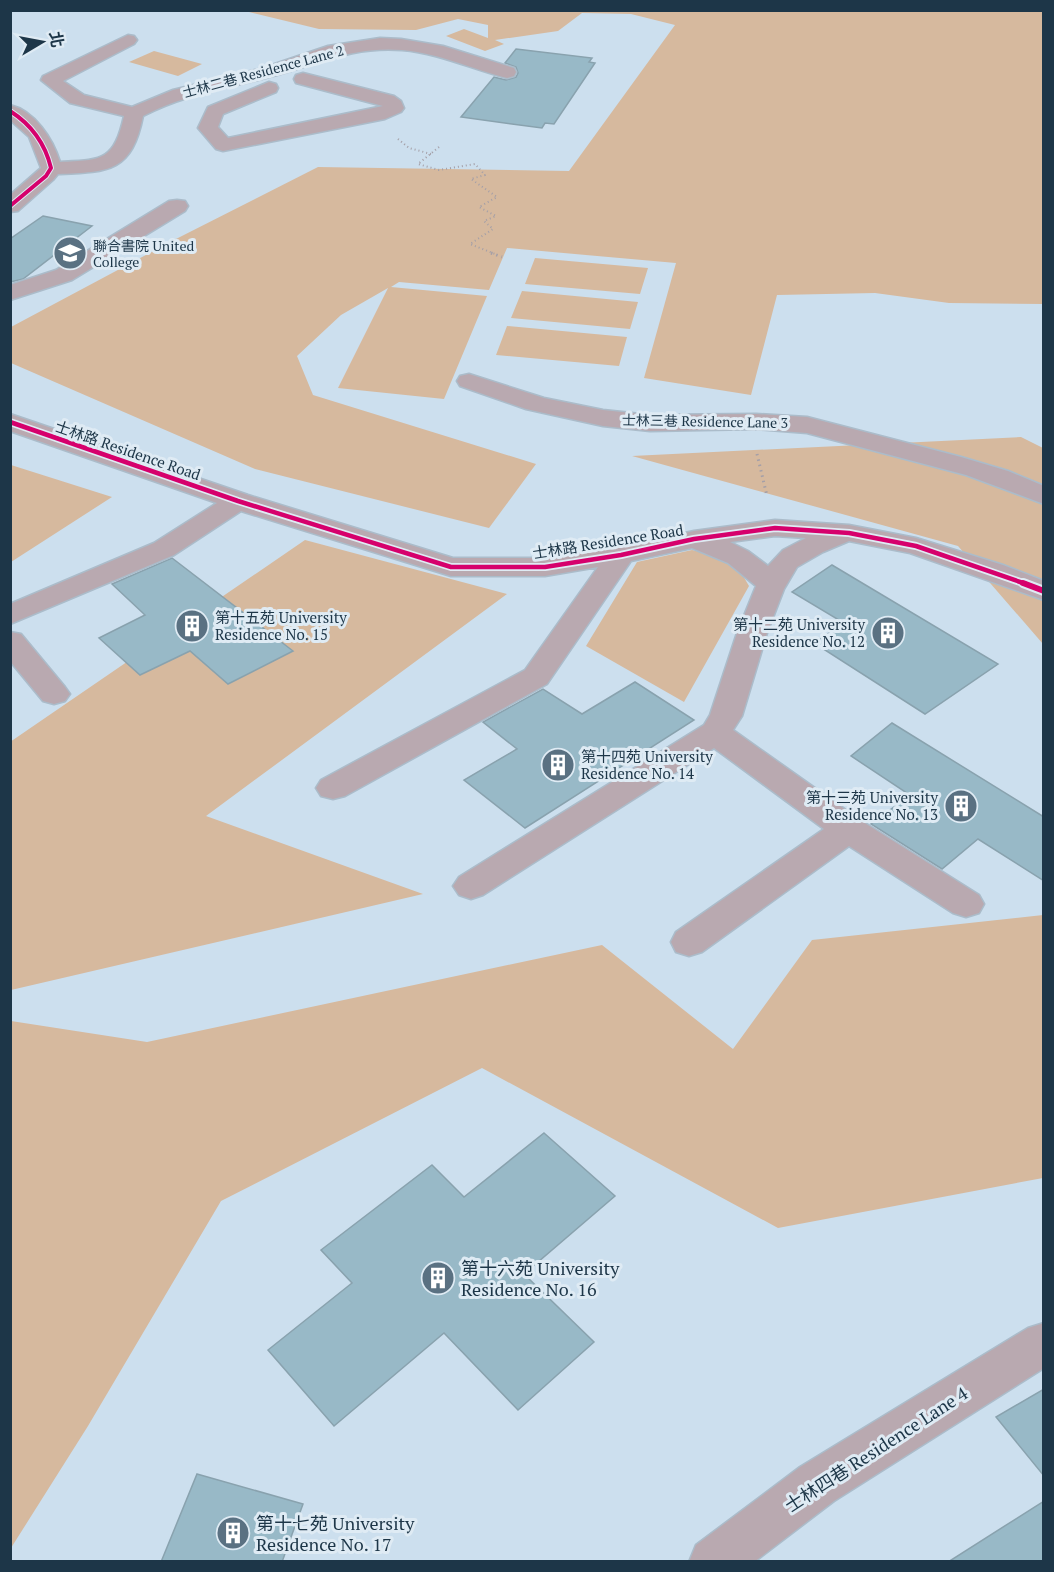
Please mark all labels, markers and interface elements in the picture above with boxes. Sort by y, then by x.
north arrow [12,12,72,72]
text: 北 [45,30,69,49]
street label: 士林二巷 Residence Lane 2 [180,40,346,102]
school or university icon: 聯合書院 United College [52,235,88,271]
place label: 聯合書院 United College [93,236,195,271]
street label: 士林三巷 Residence Lane 3 [622,410,788,432]
street label: 士林路 Residence Road [53,416,203,484]
street label: 士林路 Residence Road [531,519,685,563]
place label: 第十五苑 University Residence No. 15 [215,607,347,644]
building icon: 第十五苑 University Residence No. 15 [174,608,210,644]
place label: 第十二苑 University Residence No. 12 [733,614,865,651]
building icon: 第十二苑 University Residence No. 12 [870,615,906,651]
place label: 第十四苑 University Residence No. 14 [581,746,713,783]
building icon: 第十四苑 University Residence No. 14 [540,747,576,783]
place label: 第十三苑 University Residence No. 13 [806,787,938,824]
building icon: 第十三苑 University Residence No. 13 [943,788,979,824]
place label: 第十六苑 University Residence No. 16 [461,1256,620,1301]
building icon: 第十六苑 University Residence No. 16 [420,1260,456,1296]
street label: 士林四巷 Residence Lane 4 [780,1381,972,1517]
place label: 第十七苑 University Residence No. 17 [256,1511,415,1556]
building icon: 第十七苑 University Residence No. 17 [215,1515,251,1551]

